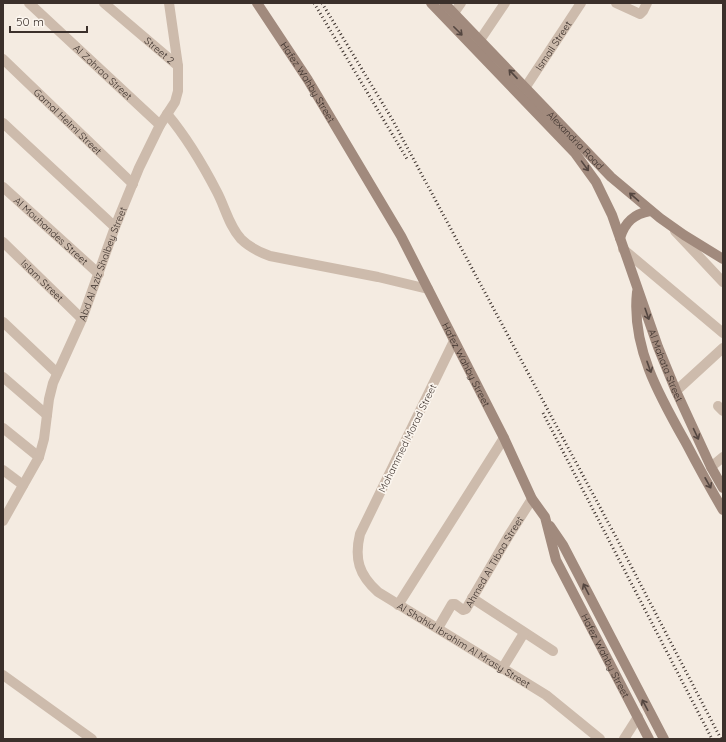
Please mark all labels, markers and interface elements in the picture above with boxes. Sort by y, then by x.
scale bar [10,8,87,34]
text: 50 m [16,14,44,29]
street label: Ismail Street [532,18,575,73]
one-way arrow [453,26,463,36]
street label: Street 2 [141,34,177,67]
street label: Hafez Wahby Street [277,39,338,125]
street label: Al Zahraa Street [70,42,135,103]
one-way arrow [509,70,518,80]
street label: Gamal Helmi Street [31,86,105,158]
street label: Alexandria Road [544,108,606,173]
one-way arrow [581,161,589,172]
one-way arrow [629,193,639,202]
street label: Al Mouhandes Street [11,194,91,268]
street label: Abd Al Aziz Shalbey Street [76,204,130,323]
street label: Islam Street [18,257,67,305]
one-way arrow [644,308,651,321]
street label: Hafez Wahby Street [439,320,493,409]
street label: Al Mahata Street [645,327,686,404]
one-way arrow [645,361,653,373]
street label: Mohammed Morad Street [376,381,440,495]
one-way arrow [693,428,700,440]
one-way arrow [704,477,712,489]
street label: Ahmed Al Tibaa Street [462,513,527,610]
one-way arrow [581,583,589,595]
street label: Al Shahid Ibrahim Al Mrasy Street [395,599,533,691]
street label: Hafez Wahby Street [578,611,633,700]
one-way arrow [641,699,649,711]

